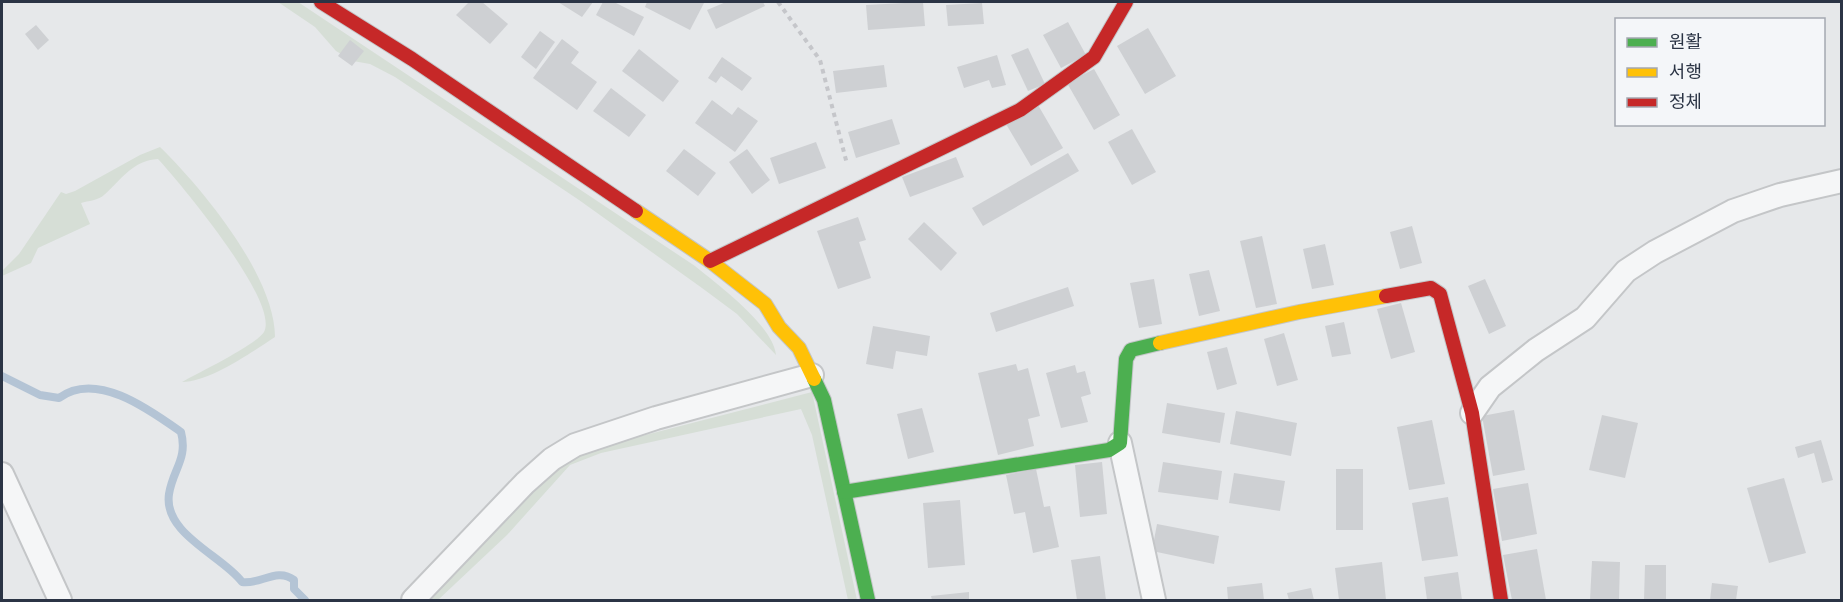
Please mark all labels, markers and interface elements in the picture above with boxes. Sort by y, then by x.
legend [1615,18,1825,126]
text: 원활 [1669,30,1702,52]
text: 서행 [1669,60,1702,82]
text: 정체 [1669,90,1702,112]

